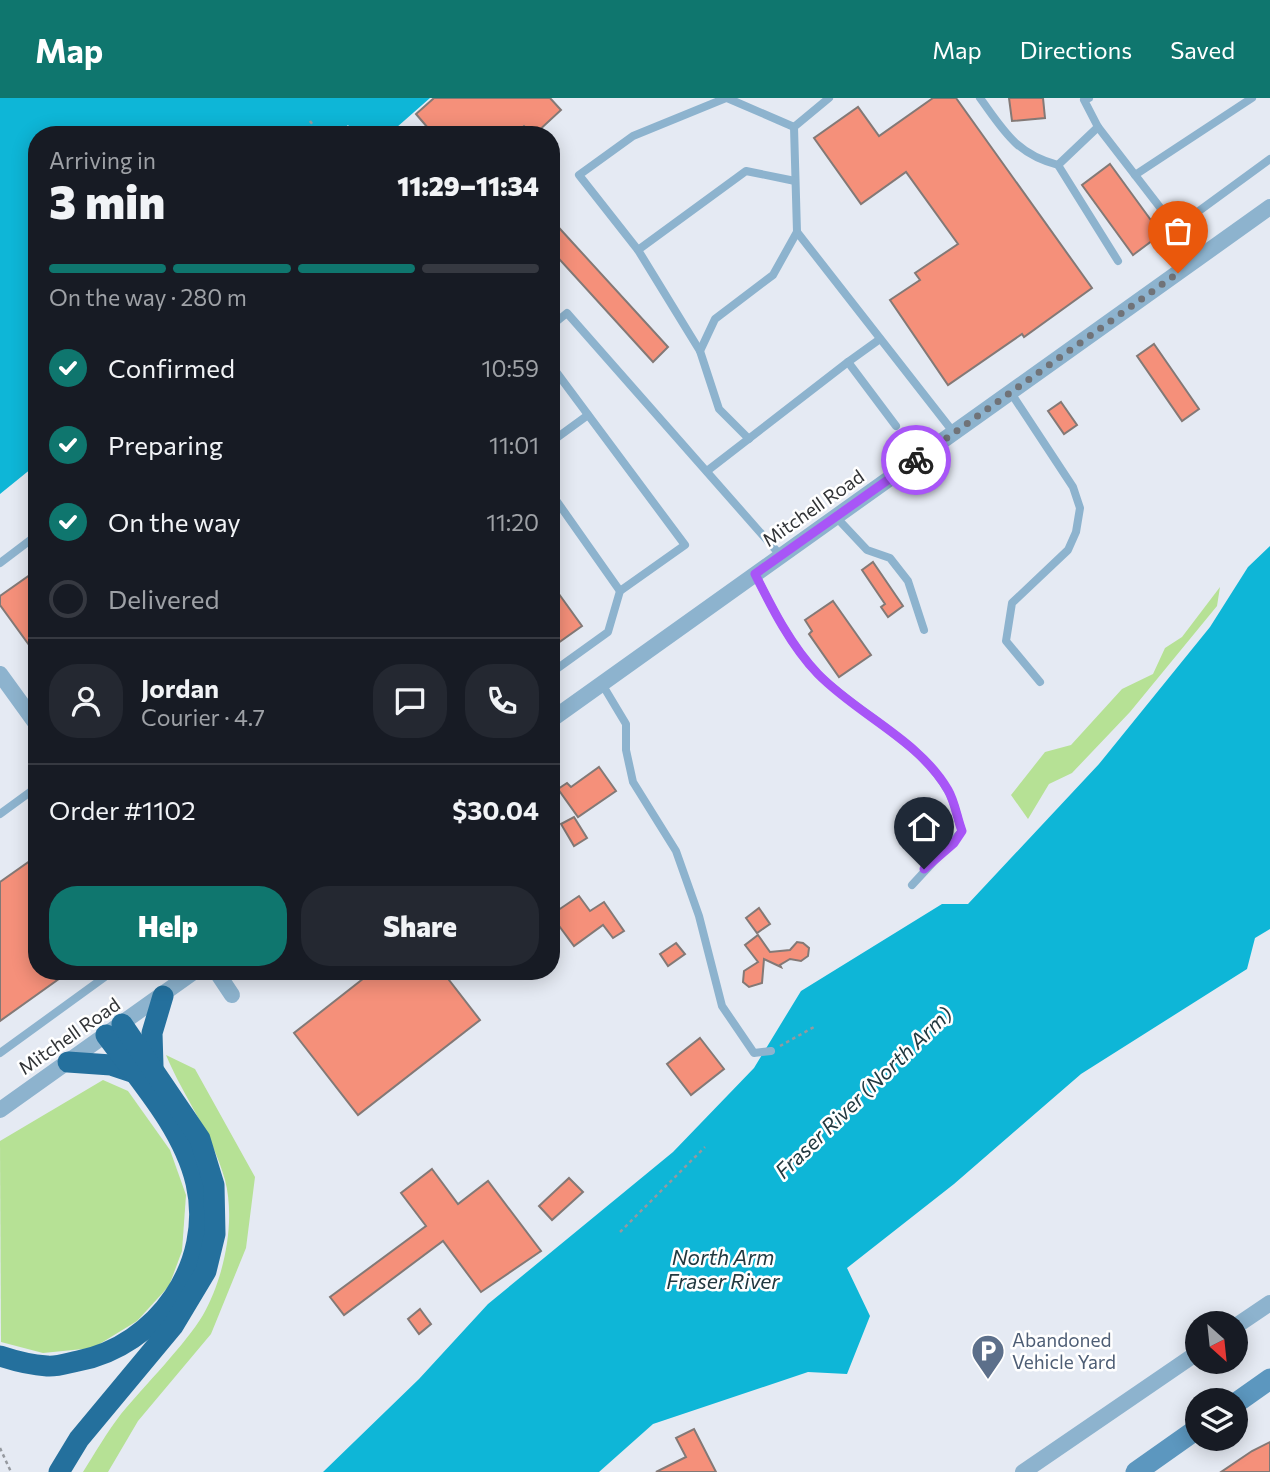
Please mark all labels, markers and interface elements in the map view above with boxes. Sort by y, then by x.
text: Map [35,29,103,70]
text: Map [932,35,982,64]
text: Directions [1020,35,1132,64]
text: Saved [1170,35,1235,64]
text: Arriving in [49,146,156,174]
text: 11:29–11:34 [397,170,539,201]
text: 3 min [49,172,165,228]
pin [1148,201,1208,273]
icon: bag [1159,212,1197,250]
text: On the way · 280 m [49,283,247,311]
icon: check [49,349,87,387]
text: Confirmed [108,352,235,383]
text: 10:59 [482,354,539,382]
courier [881,425,951,495]
icon: check [49,426,87,464]
text: Preparing [108,429,223,460]
text: 11:01 [489,431,539,459]
icon: bike [897,441,935,479]
street label: Mitchell Road [757,464,868,551]
icon: check [49,503,87,541]
text: On the way [108,506,241,537]
text: 11:20 [486,508,539,536]
text: Delivered [108,583,219,614]
button: person [49,664,123,738]
button: chat [373,664,447,738]
button: phone [465,664,539,738]
text: Jordan [141,672,219,703]
text: Courier · 4.7 [141,703,265,731]
text: Order #1102 [49,794,196,825]
text: $30.04 [452,794,539,825]
pin [894,797,954,869]
icon: home [905,808,943,846]
button: Help [49,886,287,966]
button: Share [301,886,539,966]
street label: Mitchell Road [13,992,124,1079]
water label: Fraser River (North Arm) [769,1001,957,1183]
water label: North Arm Fraser River [666,1244,780,1293]
north arrow [1185,1311,1248,1374]
map controls [1185,1311,1248,1451]
place label: Abandoned Vehicle Yard [1012,1328,1116,1373]
parking icon: Abandoned Vehicle Yard [969,1332,1007,1381]
button: layers [1185,1388,1248,1451]

